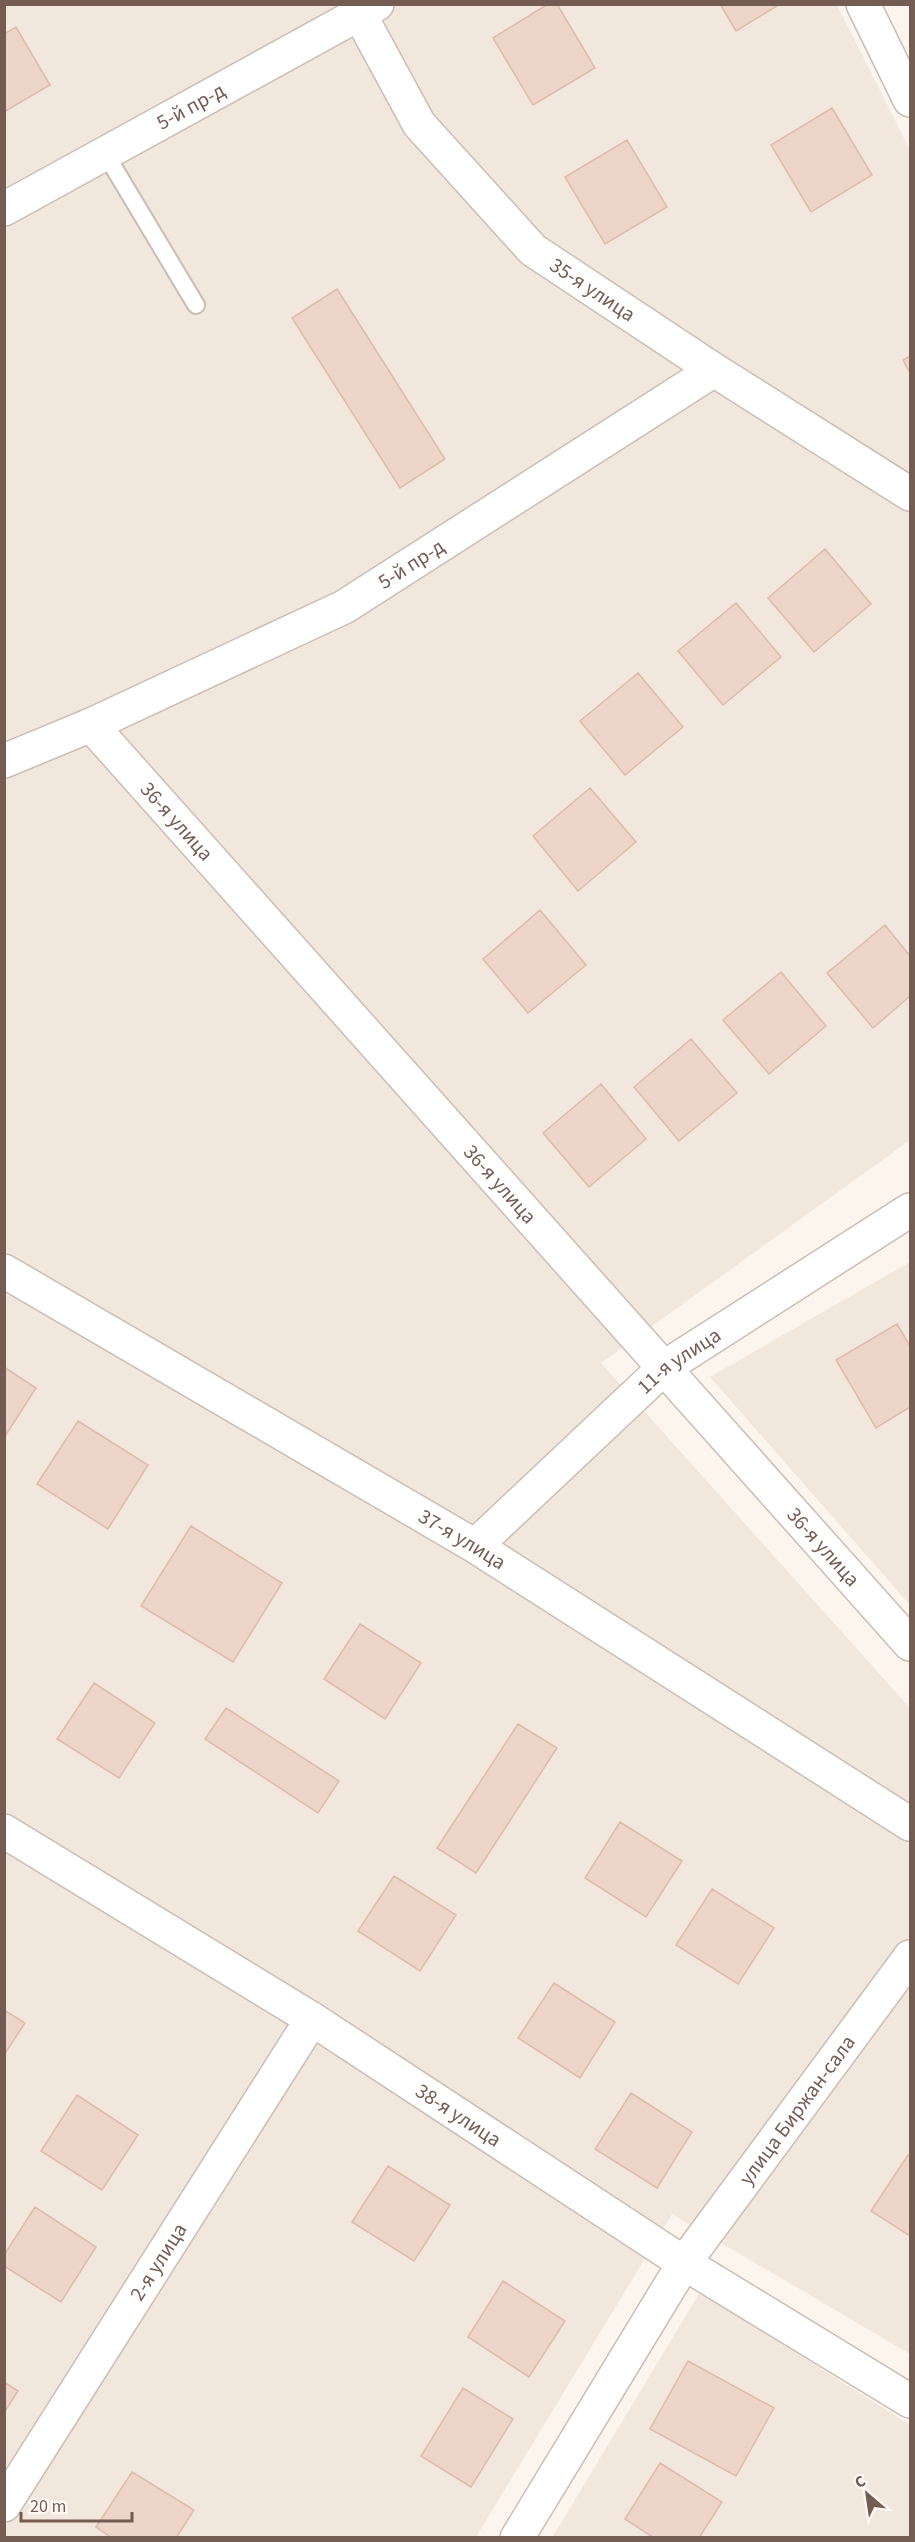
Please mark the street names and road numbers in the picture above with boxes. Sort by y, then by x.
street label: 5-й пр-д [151,75,230,137]
street label: 35-я улица [544,250,642,329]
street label: 5-й пр-д [372,531,450,597]
street label: 36-я улица [133,775,220,868]
street label: 36-я улица [457,1138,544,1230]
street label: 11-я улица [630,1320,727,1401]
street label: 37-я улица [413,1501,512,1577]
street label: 36-я улица [780,1501,867,1593]
street label: улица Биржан-сала [732,2029,863,2191]
street label: 38-я улица [410,2076,507,2154]
street label: 2-я улица [122,2217,194,2306]

